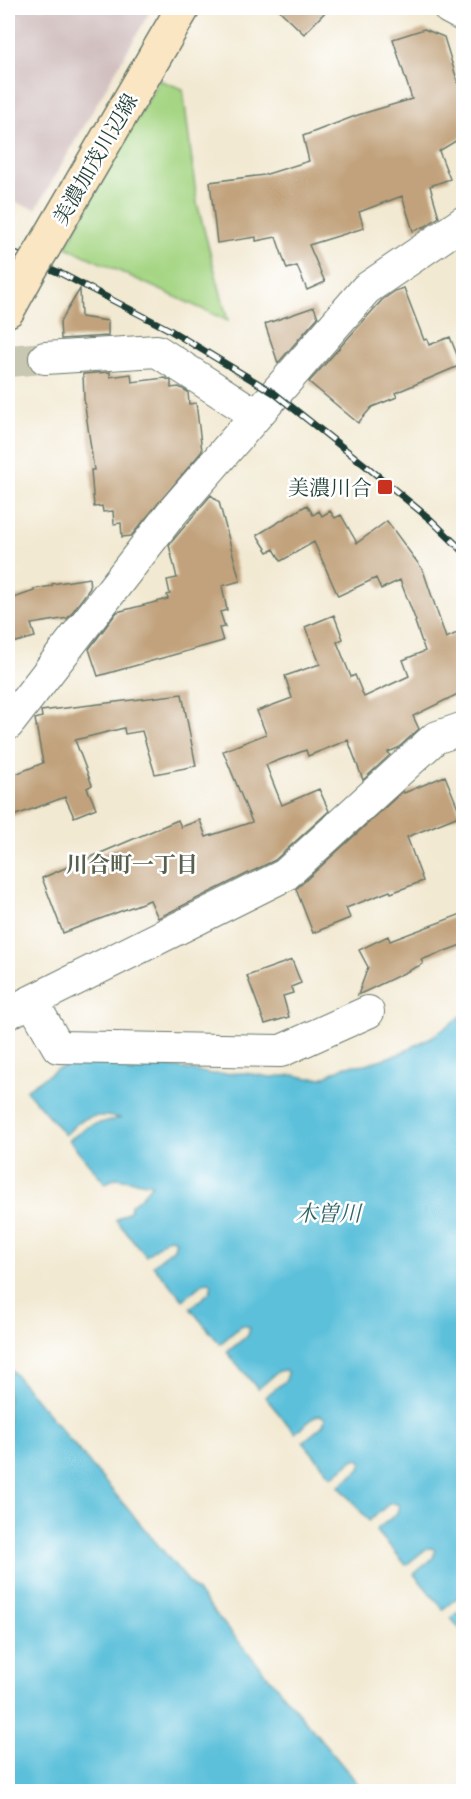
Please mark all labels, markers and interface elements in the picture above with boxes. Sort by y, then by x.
street label: 美濃加茂川辺線 [47,89,143,229]
place label: 美濃川合 [288,474,372,501]
marker: 美濃川合 [376,478,394,496]
district label: 川合町一丁目 [66,850,198,879]
water label: 木曽川 [295,1199,363,1228]

